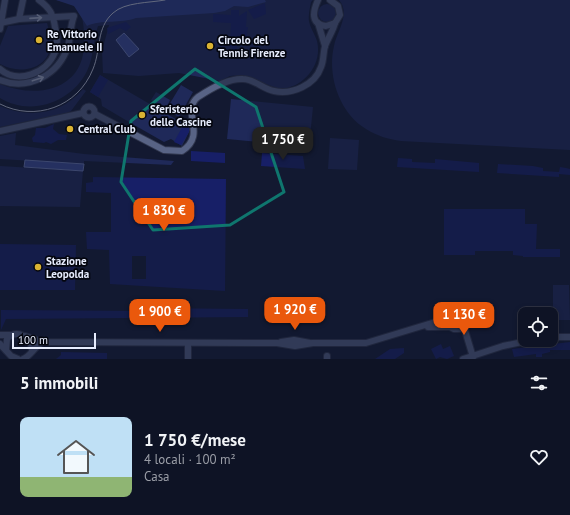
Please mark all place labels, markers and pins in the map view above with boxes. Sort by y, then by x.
place label: Re Vittorio Emanuele II [47,27,102,54]
place label: Circolo del Tennis Firenze [218,33,286,60]
marker: Re Vittorio Emanuele II [34,35,44,45]
marker: Circolo del Tennis Firenze [205,41,215,51]
place label: Sferisterio delle Cascine [150,102,212,129]
marker: Sferisterio delle Cascine [137,110,147,120]
place label: Central Club [78,122,136,136]
marker: Central Club [65,124,75,134]
pin: 1 750 € [246,127,320,161]
pin: 1 830 € [127,198,201,232]
place label: Stazione Leopolda [46,254,89,281]
marker: Stazione Leopolda [33,262,43,272]
pin: 1 920 € [258,297,332,331]
pin: 1 900 € [123,299,197,333]
pin: 1 130 € [427,302,501,336]

